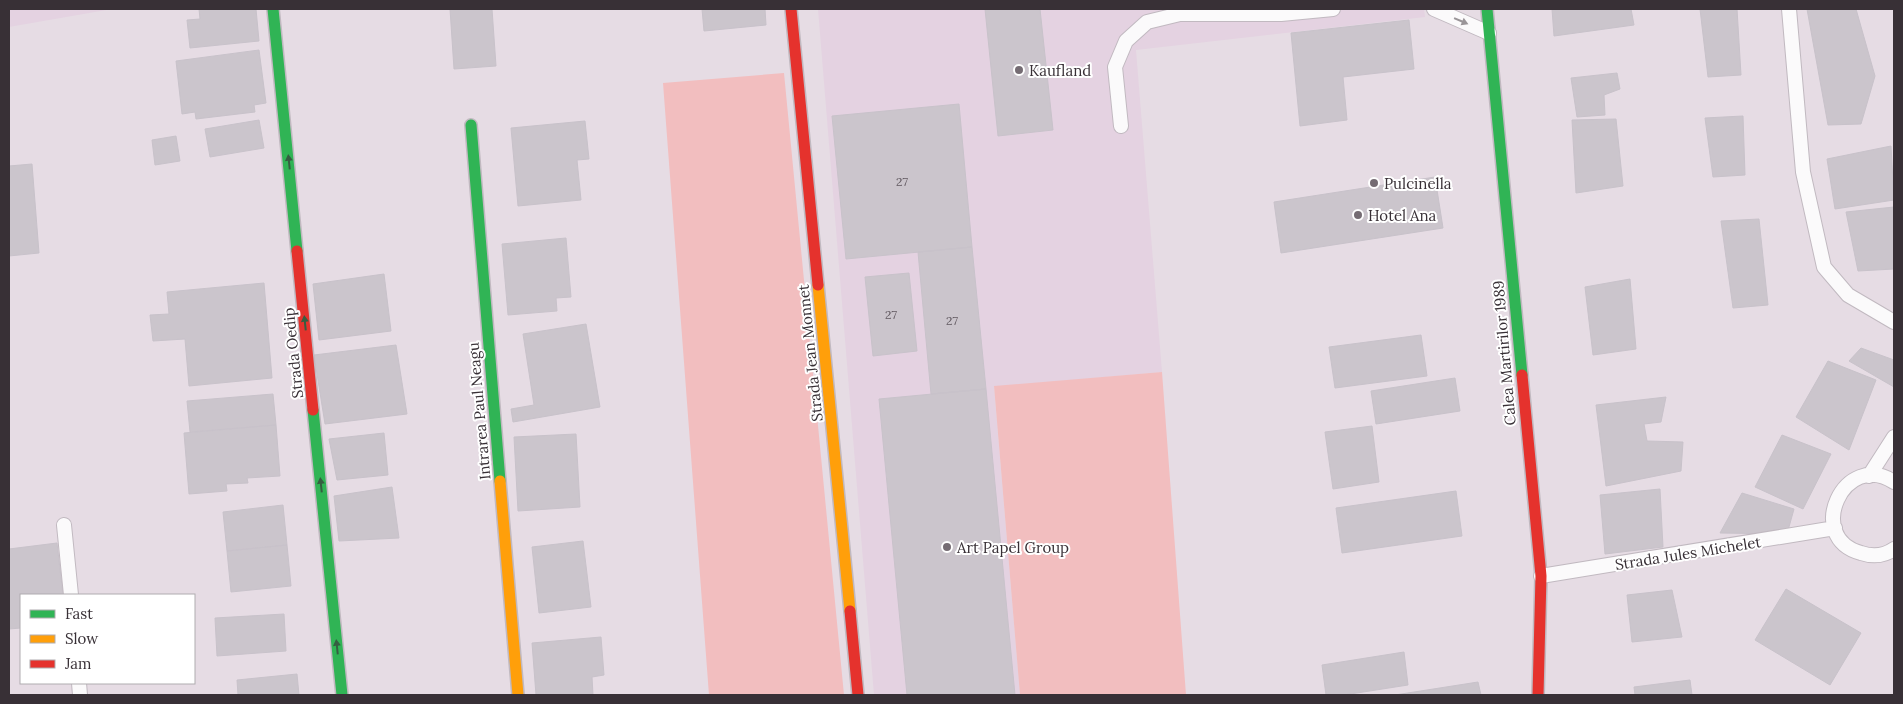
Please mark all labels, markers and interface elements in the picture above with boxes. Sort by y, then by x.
one-way arrow [1454,17,1468,25]
place label: Kaufland [1029,61,1091,80]
marker: Kaufland [1013,64,1025,76]
one-way arrow [284,153,292,169]
house number: 27 [896,174,908,189]
place label: Pulcinella [1384,174,1452,193]
marker: Pulcinella [1368,177,1380,189]
place label: Hotel Ana [1368,206,1437,225]
marker: Hotel Ana [1352,209,1364,221]
street label: Calea Martirilor 1989 [1488,280,1520,426]
street label: Strada Jean Monnet [793,283,827,423]
street label: Strada Oedip [279,307,307,399]
house number: 27 [885,307,897,322]
house number: 27 [946,313,958,328]
one-way arrow [301,315,309,331]
street label: Intrarea Paul Neagu [464,341,494,481]
one-way arrow [317,477,325,493]
street label: Strada Jules Michelet [1614,532,1763,574]
place label: Art Papel Group [956,538,1069,557]
marker: Art Papel Group [941,541,953,553]
legend [20,594,195,684]
text: Fast [65,604,93,623]
text: Slow [65,629,98,648]
one-way arrow [333,638,341,654]
text: Jam [64,654,92,673]

